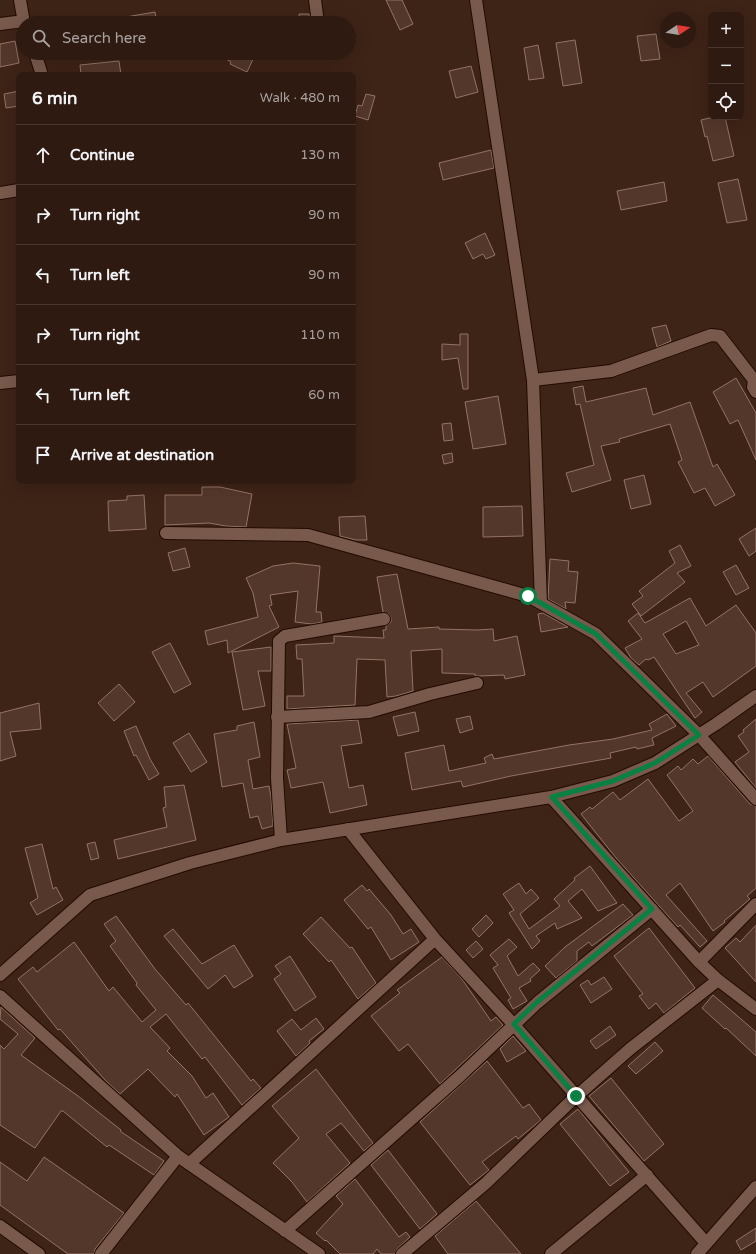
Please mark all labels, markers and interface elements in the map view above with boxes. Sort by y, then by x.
north arrow [660,12,696,48]
map controls [708,12,744,120]
button: + [708,12,744,48]
search box [16,16,356,60]
icon: search [30,27,52,49]
text: Search here [62,29,146,47]
button: − [708,48,744,84]
button: locate [708,84,744,120]
text: 6 min [32,88,77,109]
text: Walk · 480 m [260,90,340,106]
icon: ahead [32,144,54,166]
text: Continue [70,146,134,164]
text: 130 m [300,147,340,163]
icon: right [32,204,54,226]
text: Turn right [70,206,140,224]
text: 90 m [308,207,340,223]
icon: left [32,264,54,286]
text: Turn left [70,266,130,284]
text: 90 m [308,267,340,283]
icon: right [32,324,54,346]
text: Turn right [70,326,140,344]
text: 110 m [300,327,340,343]
icon: left [32,384,54,406]
text: Turn left [70,386,130,404]
text: 60 m [308,387,340,403]
icon: arrive [32,444,54,466]
text: Arrive at destination [70,446,214,464]
route start [519,587,537,605]
route end [567,1087,585,1105]

